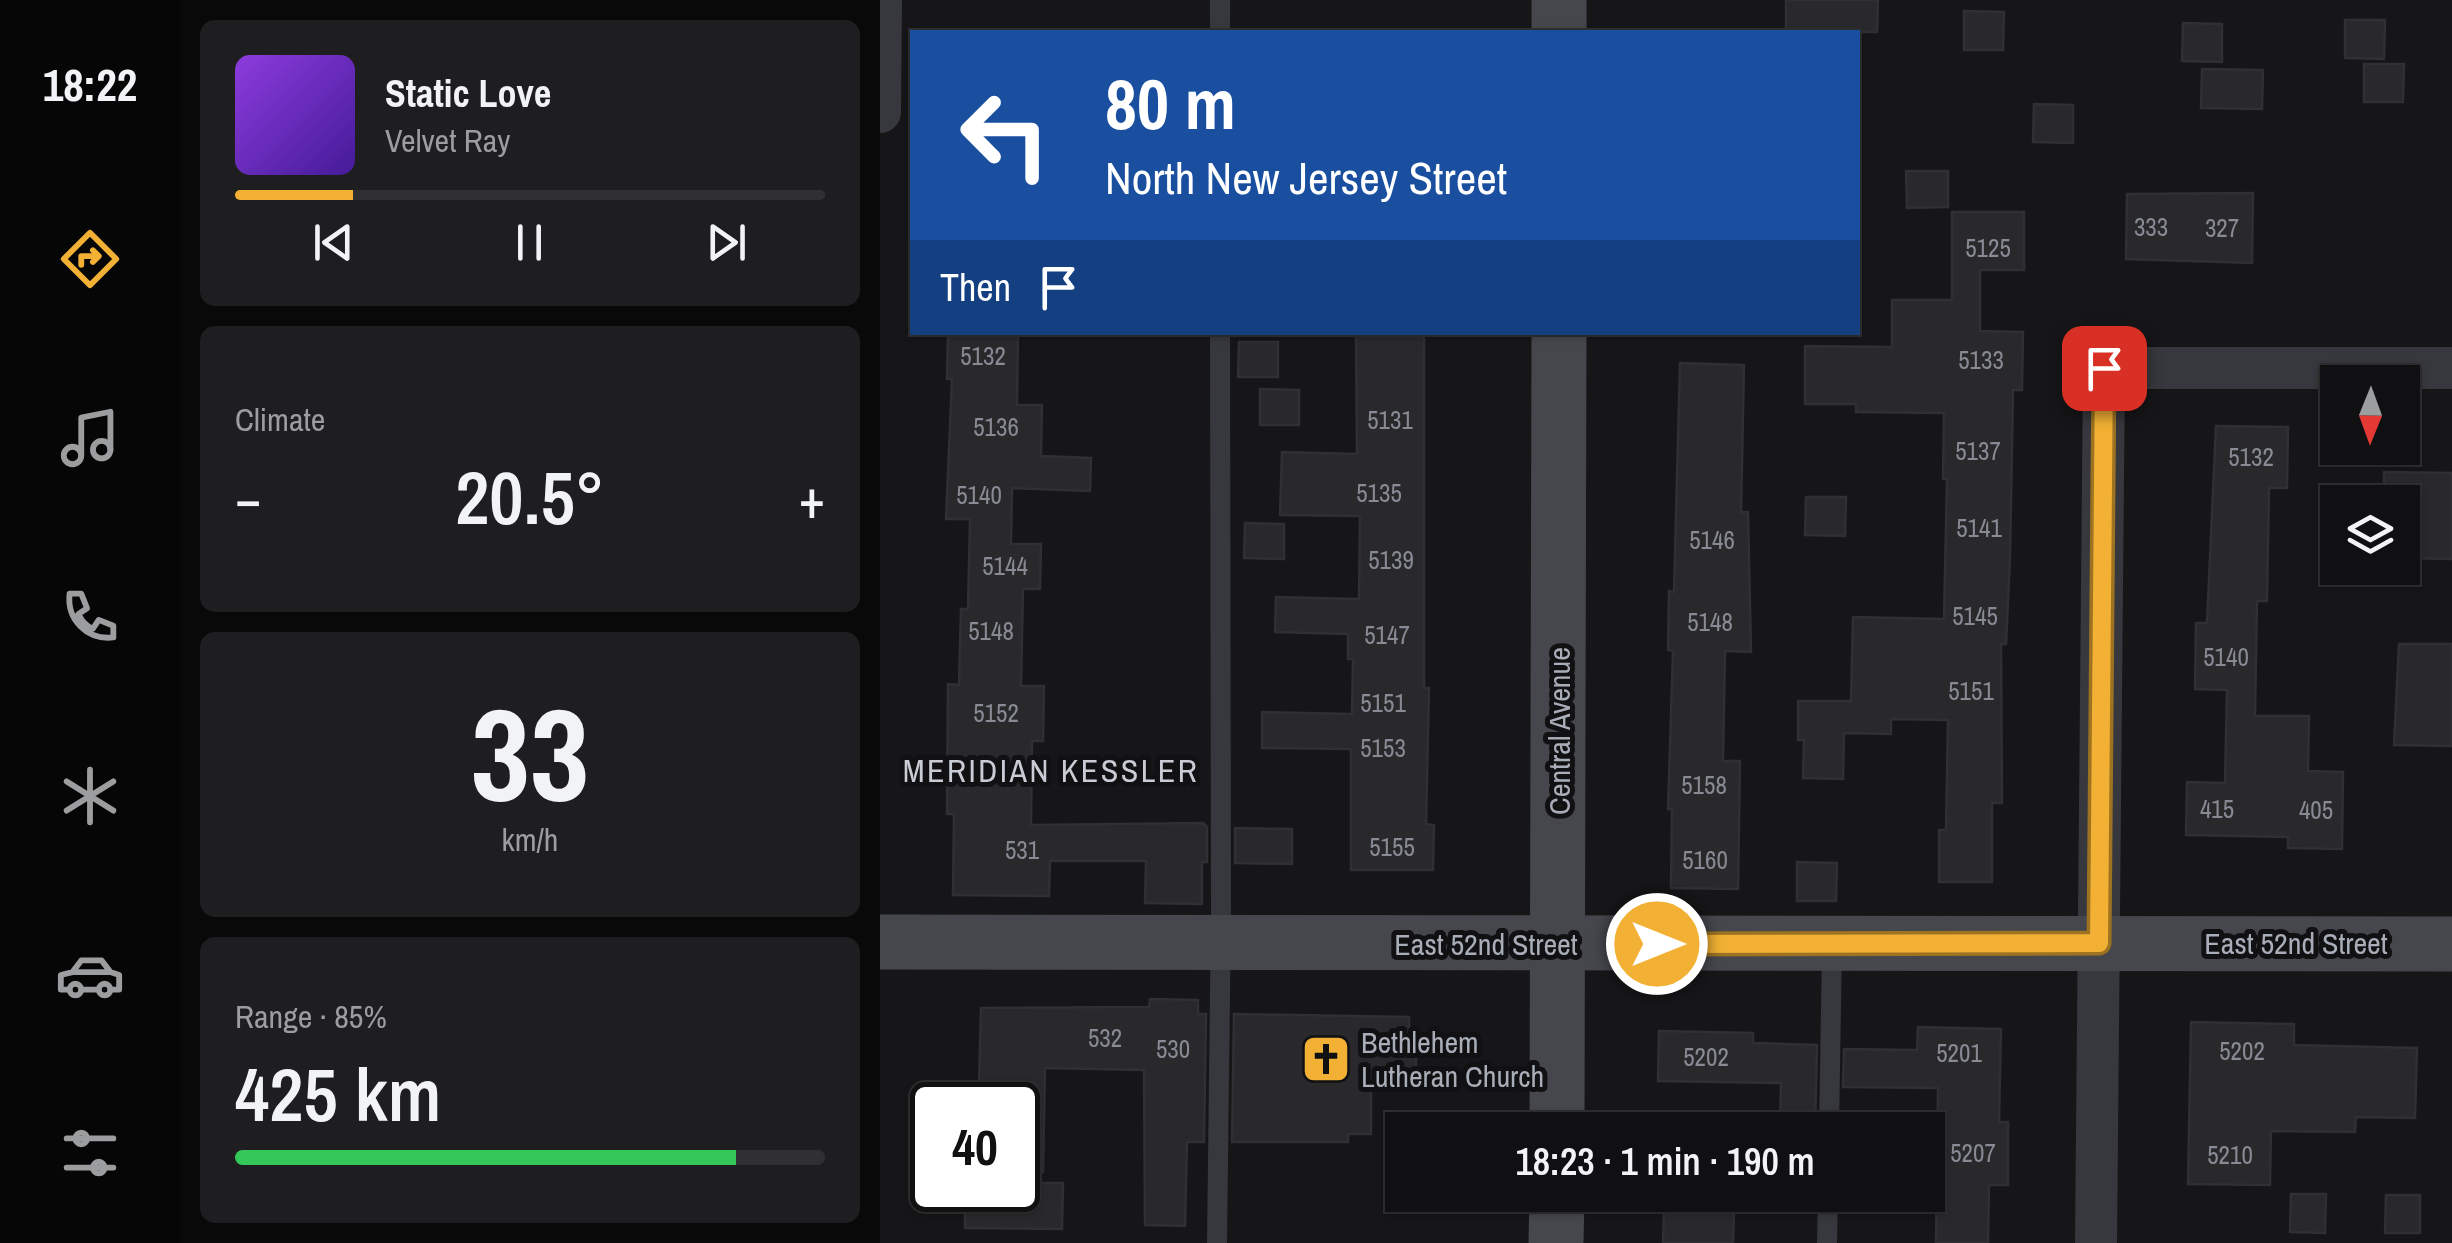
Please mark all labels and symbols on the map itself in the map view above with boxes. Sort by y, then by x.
house number: 333 [2134,210,2168,244]
house number: 327 [2205,211,2239,245]
house number: 5125 [1965,231,2011,265]
pin [2062,326,2147,411]
house number: 5132 [960,339,1006,373]
house number: 5133 [1958,343,2004,377]
north arrow [2320,365,2420,465]
house number: 5131 [1367,403,1413,437]
house number: 5136 [973,410,1019,444]
house number: 5137 [1955,434,2001,468]
house number: 5132 [2228,440,2274,474]
house number: 5135 [1356,476,1402,510]
house number: 5140 [956,478,1002,512]
house number: 5141 [1956,511,2002,545]
house number: 5146 [1689,523,1735,557]
house number: 5139 [1368,543,1414,577]
house number: 5144 [982,549,1028,583]
house number: 5145 [1952,599,1998,633]
house number: 5148 [1687,605,1733,639]
house number: 5148 [968,614,1014,648]
house number: 5147 [1364,618,1410,652]
house number: 5140 [2203,640,2249,674]
street label: Central Avenue [1539,647,1579,815]
house number: 5151 [1948,674,1994,708]
house number: 5151 [1360,686,1406,720]
house number: 5152 [973,696,1019,730]
house number: 5153 [1360,731,1406,765]
district label: MERIDIAN KESSLER [903,749,1199,792]
house number: 5158 [1681,768,1727,802]
house number: 415 [2200,792,2234,826]
house number: 405 [2299,793,2333,827]
house number: 5155 [1369,830,1415,864]
house number: 531 [1005,833,1040,867]
house number: 5160 [1682,843,1728,877]
position arrow [1605,892,1709,996]
street label: East 52nd Street [2204,923,2388,963]
street label: East 52nd Street [1394,924,1578,964]
house number: 532 [1088,1021,1122,1055]
place label: Bethlehem Lutheran Church [1361,1022,1544,1096]
house number: 530 [1156,1032,1190,1066]
church icon: Bethlehem Lutheran Church [1300,1033,1352,1085]
house number: 5202 [2219,1034,2265,1068]
house number: 5201 [1936,1036,1982,1070]
house number: 5202 [1683,1040,1729,1074]
speed limit sign: 40 [910,1082,1040,1212]
house number: 5207 [1950,1136,1996,1170]
house number: 5210 [2207,1138,2253,1172]

